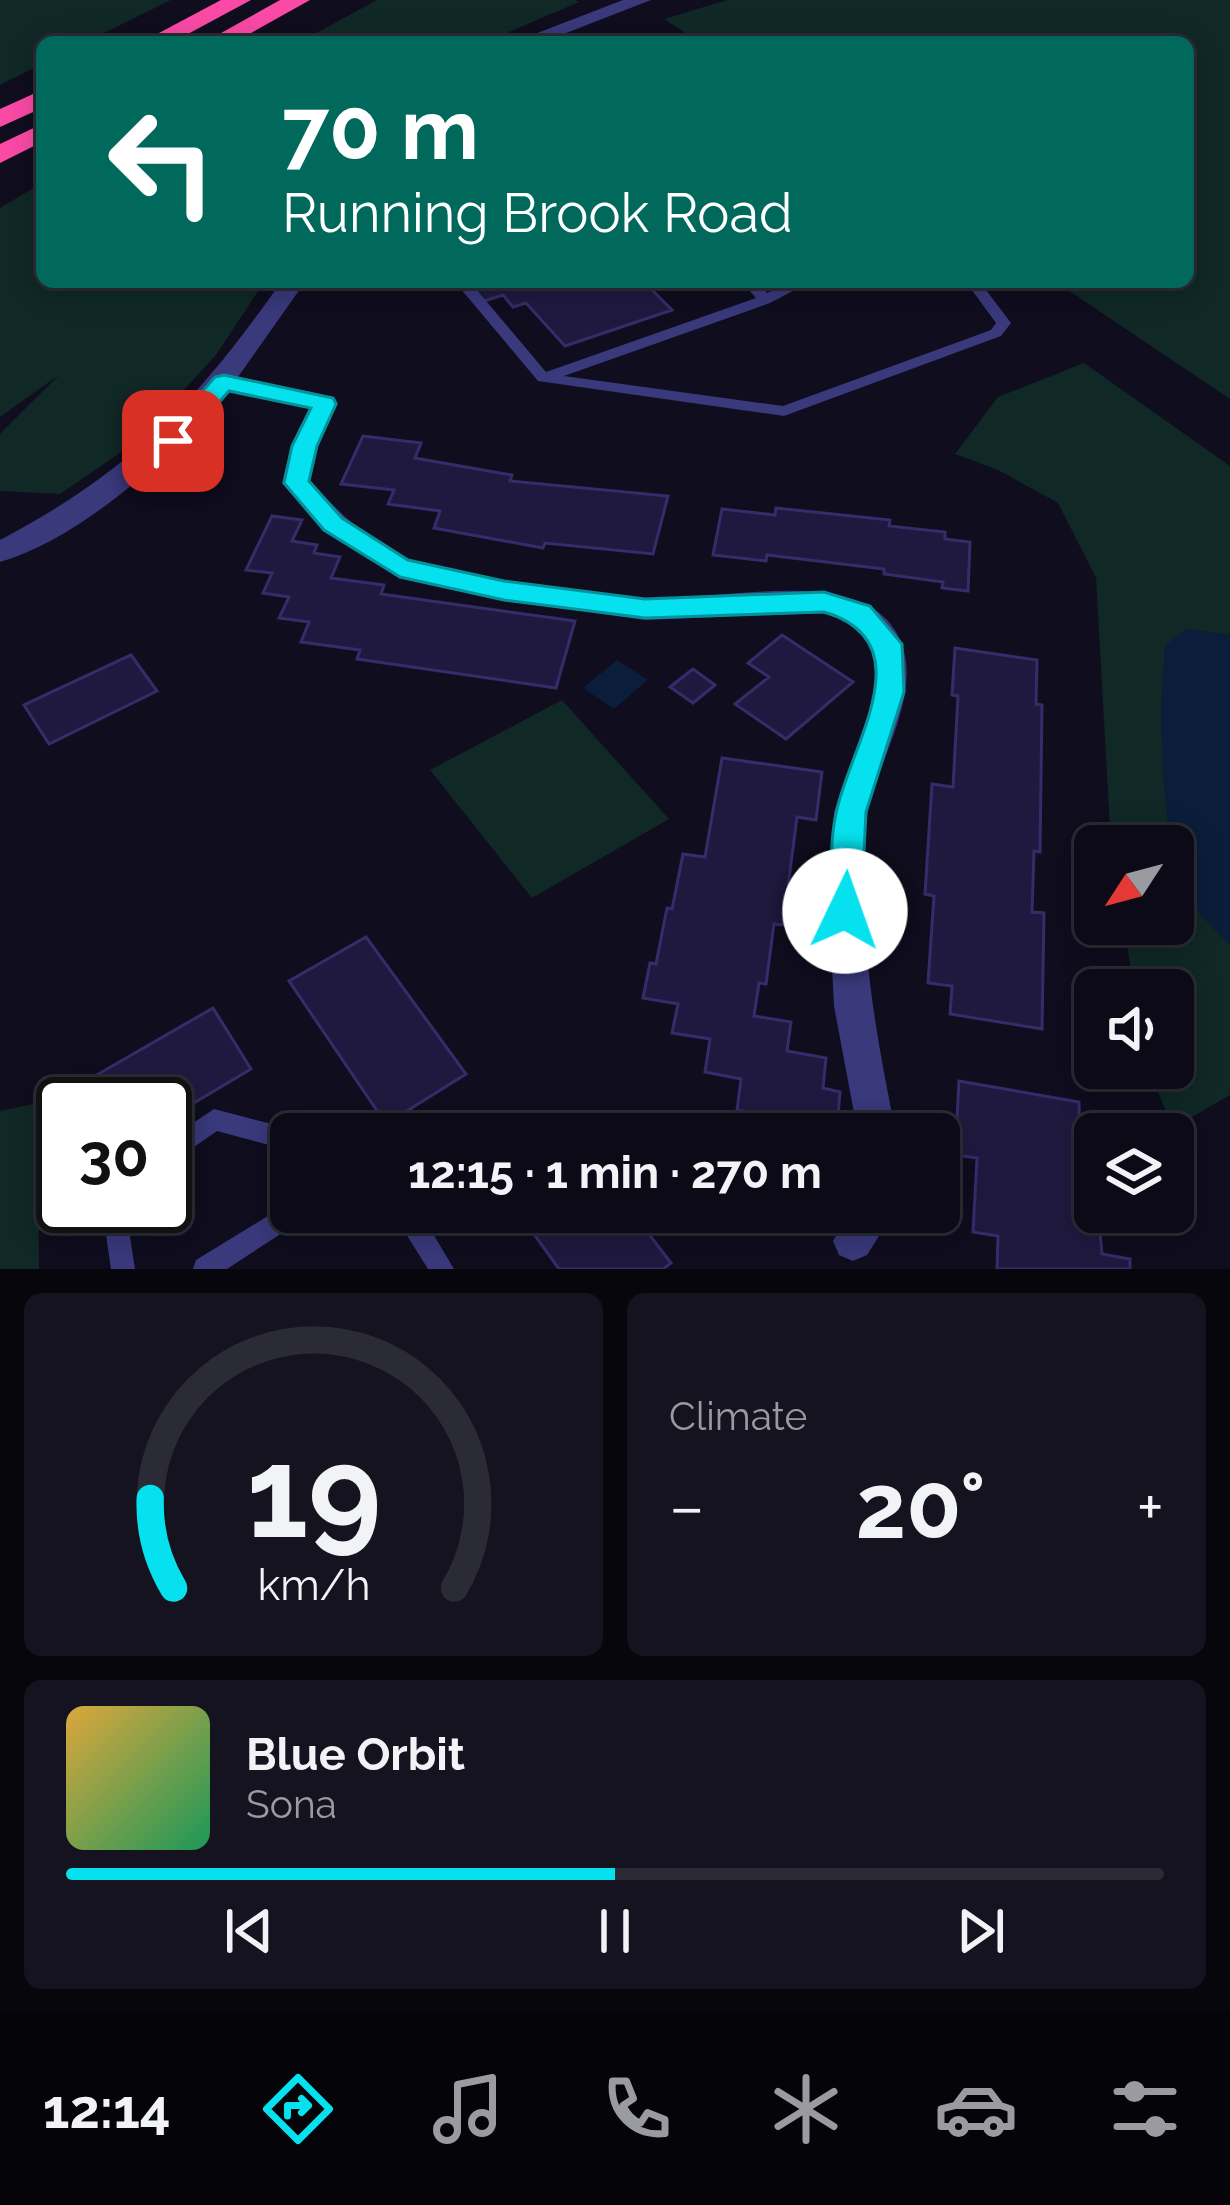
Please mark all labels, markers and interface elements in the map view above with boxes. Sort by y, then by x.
text: 70 m [282,80,479,179]
icon: left [84,84,240,240]
text: Running Brook Road [282,181,793,245]
pin [122,390,224,492]
icon: arrive [140,408,206,474]
north arrow [1074,825,1194,945]
map controls [1074,825,1194,1233]
position arrow [782,848,908,974]
button: sound [1074,969,1194,1089]
speed limit sign: 30 [36,1077,192,1233]
button: layers [1074,1113,1194,1233]
text: 12:15 · 1 min · 270 m [408,1146,822,1199]
text: Climate [669,1393,807,1439]
text: 19 [246,1420,381,1566]
text: 20° [855,1453,986,1559]
text: − [669,1468,705,1545]
text: + [1137,1468,1164,1545]
text: km/h [257,1559,370,1609]
text: Blue Orbit [246,1728,465,1781]
text: Sona [246,1781,337,1827]
icon: previous [216,1898,282,1964]
icon: pause [582,1898,648,1964]
icon: next [948,1898,1014,1964]
icon: directions [256,2067,340,2151]
icon: music [426,2067,510,2151]
icon: phone [595,2067,679,2151]
icon: climate [764,2067,848,2151]
icon: car [934,2067,1018,2151]
icon: filters [1103,2067,1187,2151]
text: 12:14 [43,2077,171,2141]

